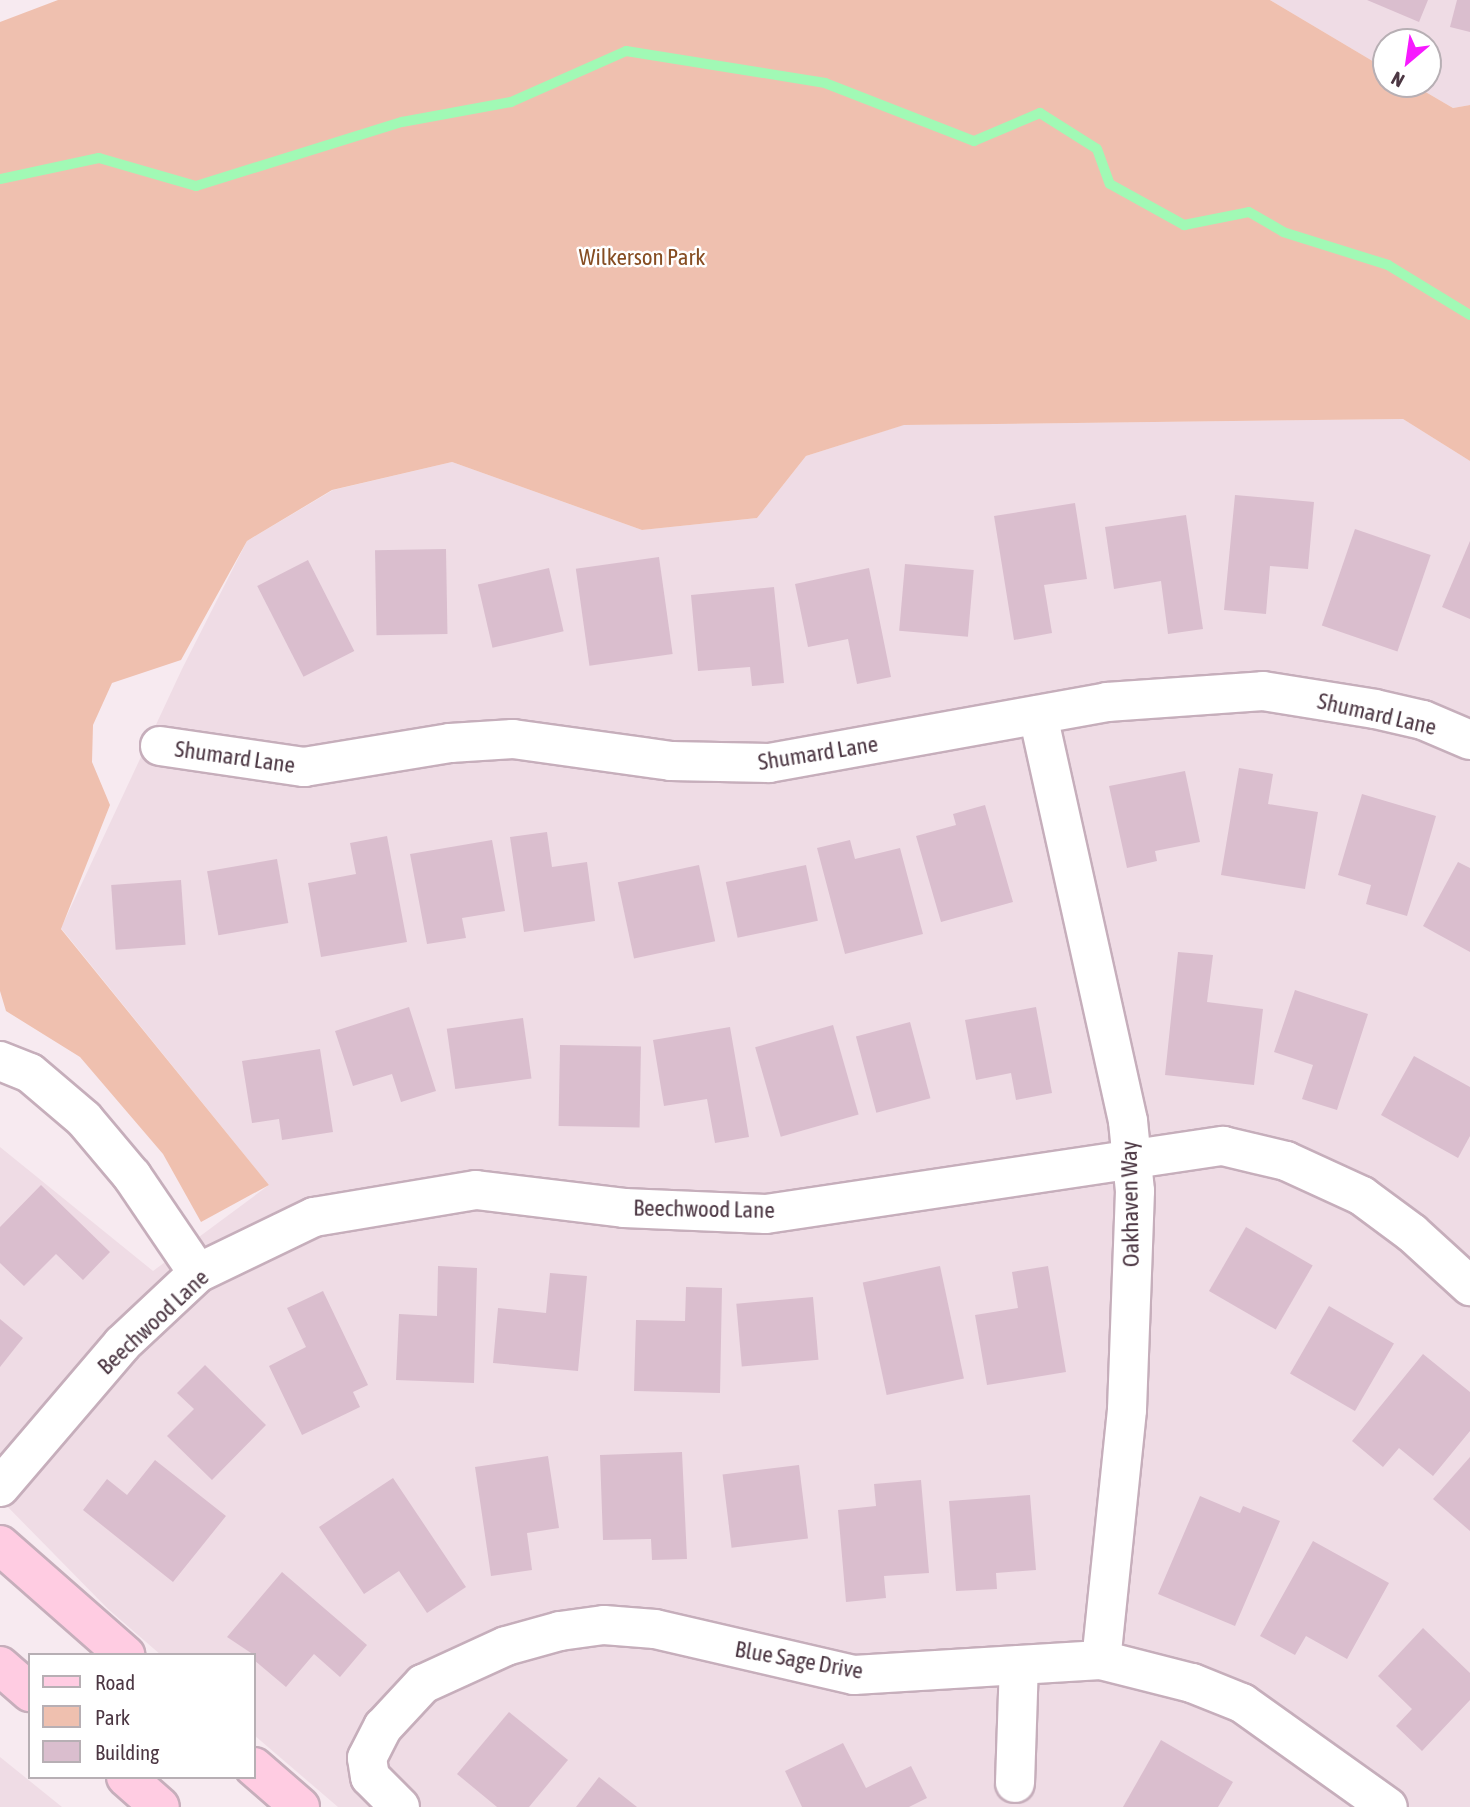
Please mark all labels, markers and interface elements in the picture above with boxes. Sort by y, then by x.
north arrow [1372,28,1442,98]
text: N [1388,67,1408,92]
park label: Wilkerson Park [579,243,705,271]
street label: Shumard Lane [1315,687,1439,741]
street label: Shumard Lane [756,730,880,776]
street label: Shumard Lane [173,735,297,779]
street label: Oakhaven Way [1115,1141,1145,1267]
street label: Beechwood Lane [633,1194,775,1224]
street label: Beechwood Lane [92,1264,214,1380]
street label: Blue Sage Drive [733,1635,865,1685]
legend [28,1653,256,1779]
text: Road [95,1670,135,1694]
text: Park [95,1705,130,1729]
text: Building [95,1740,159,1764]

